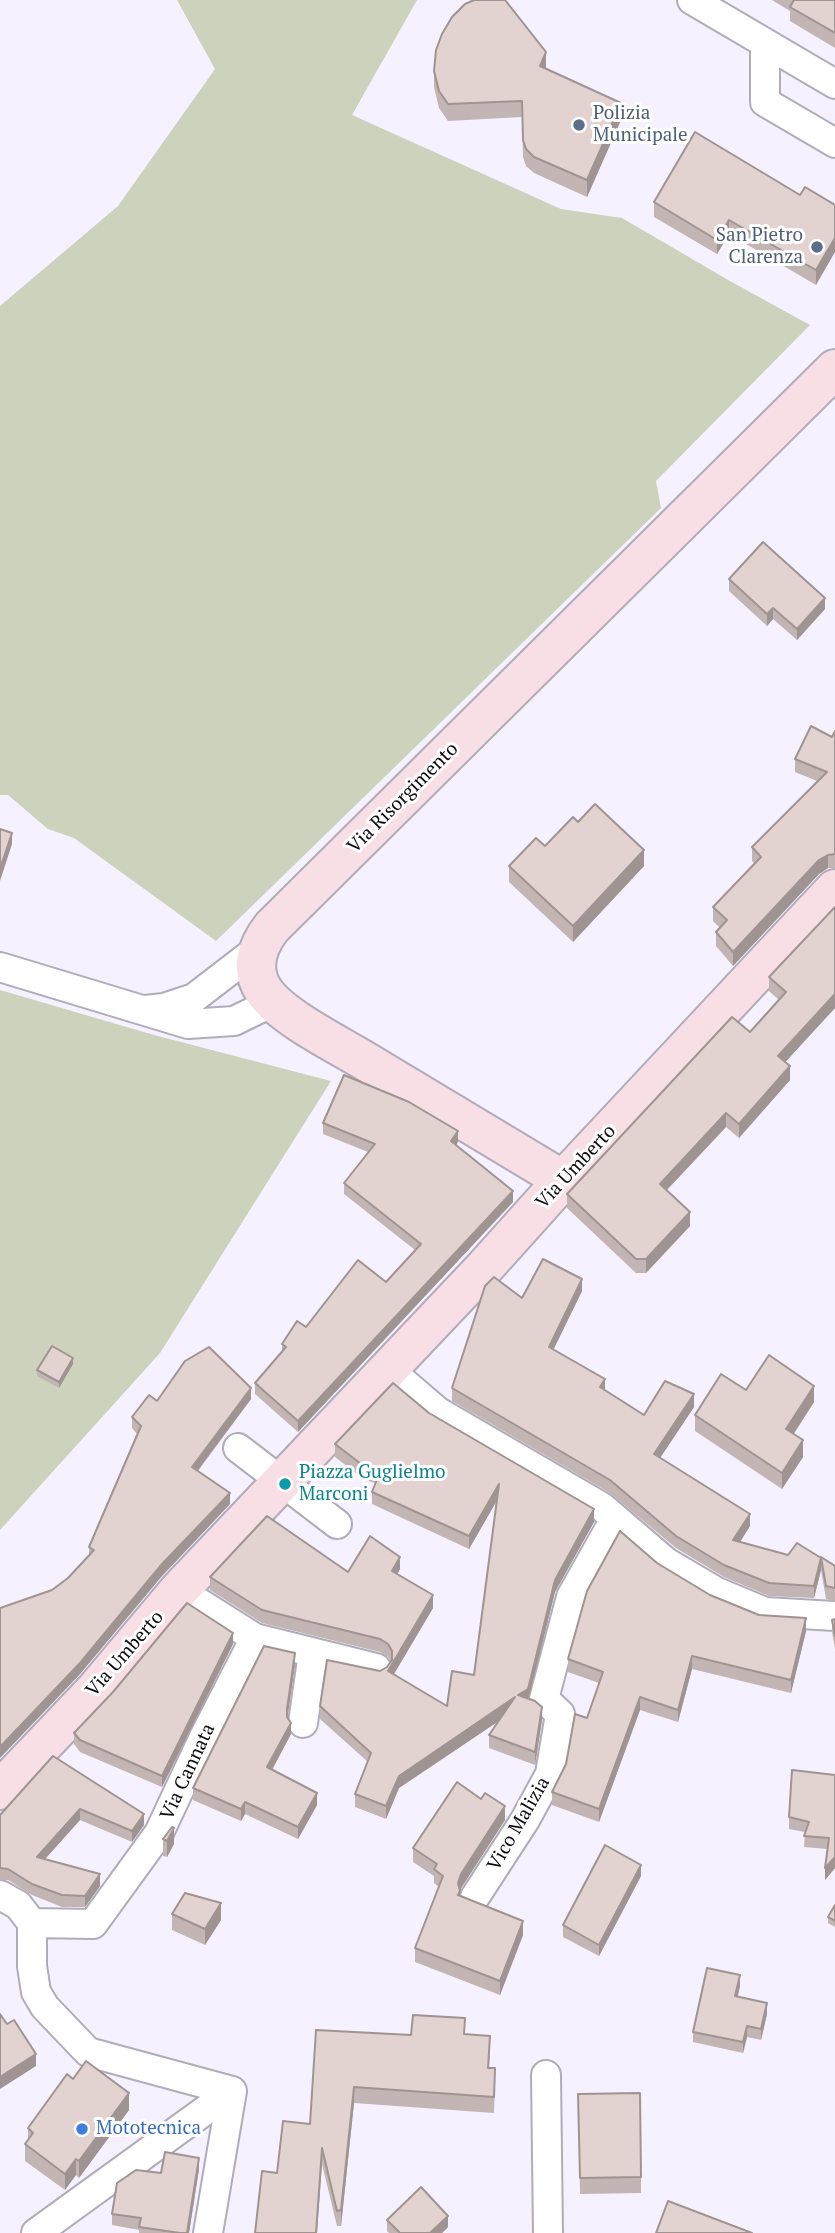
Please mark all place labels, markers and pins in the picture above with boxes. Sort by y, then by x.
place label: Polizia Municipale [593,103,688,147]
marker: Polizia Municipale [571,117,587,133]
place label: San Pietro Clarenza [716,225,803,269]
marker: San Pietro Clarenza [809,239,825,255]
place label: Piazza Guglielmo Marconi [299,1462,446,1506]
marker: Piazza Guglielmo Marconi [277,1476,293,1492]
place label: Mototecnica [96,2118,201,2140]
marker: Mototecnica [74,2121,90,2137]

